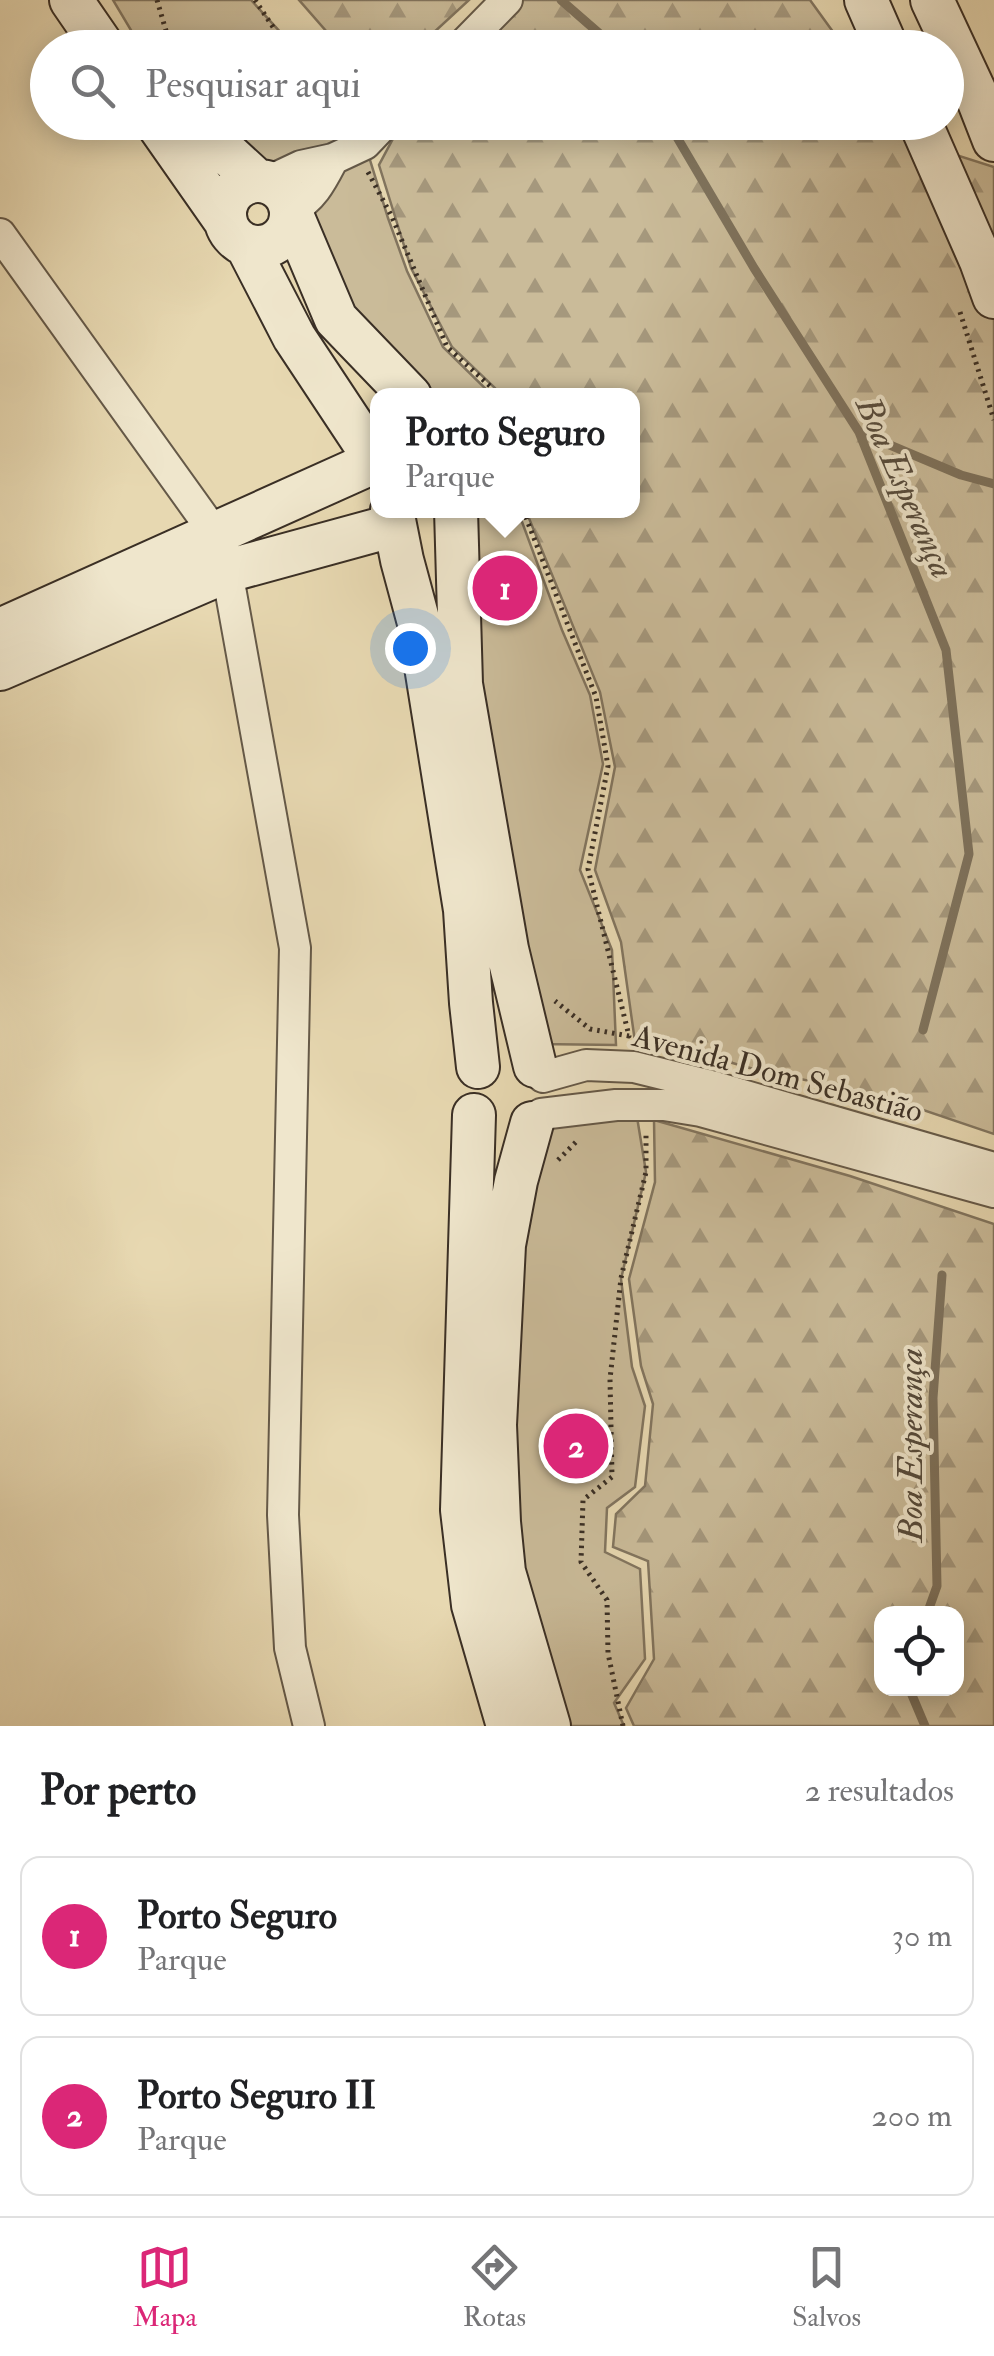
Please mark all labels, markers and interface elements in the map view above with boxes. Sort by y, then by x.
search box [30,30,964,140]
icon: search [65,58,120,113]
text: Pesquisar aqui [145,61,361,109]
popup [370,388,640,518]
water label: Boa Esperança [845,388,965,585]
text: Porto Seguro [405,409,605,457]
text: Parque [405,457,495,497]
pin: 1 [472,550,538,626]
your location [385,623,436,674]
street label: Avenida Dom Sebastião [627,1016,927,1132]
water label: Boa Esperança [889,1348,933,1544]
pin: 2 [544,1408,608,1484]
map controls [874,1606,964,1696]
button: locate [874,1606,964,1696]
text: Por perto [40,1765,196,1817]
text: 2 resultados [805,1771,954,1811]
text: Porto Seguro [137,1892,337,1940]
text: 1 [69,1916,80,1956]
text: 30 m [892,1916,952,1956]
text: Parque [137,1940,227,1980]
text: Porto Seguro II [137,2072,376,2120]
text: 2 [66,2096,83,2136]
text: 200 m [871,2096,952,2136]
text: Parque [137,2120,227,2160]
tab: Mapa [133,2240,197,2335]
tab: Rotas [463,2240,526,2335]
tab: Salvos [792,2240,861,2335]

